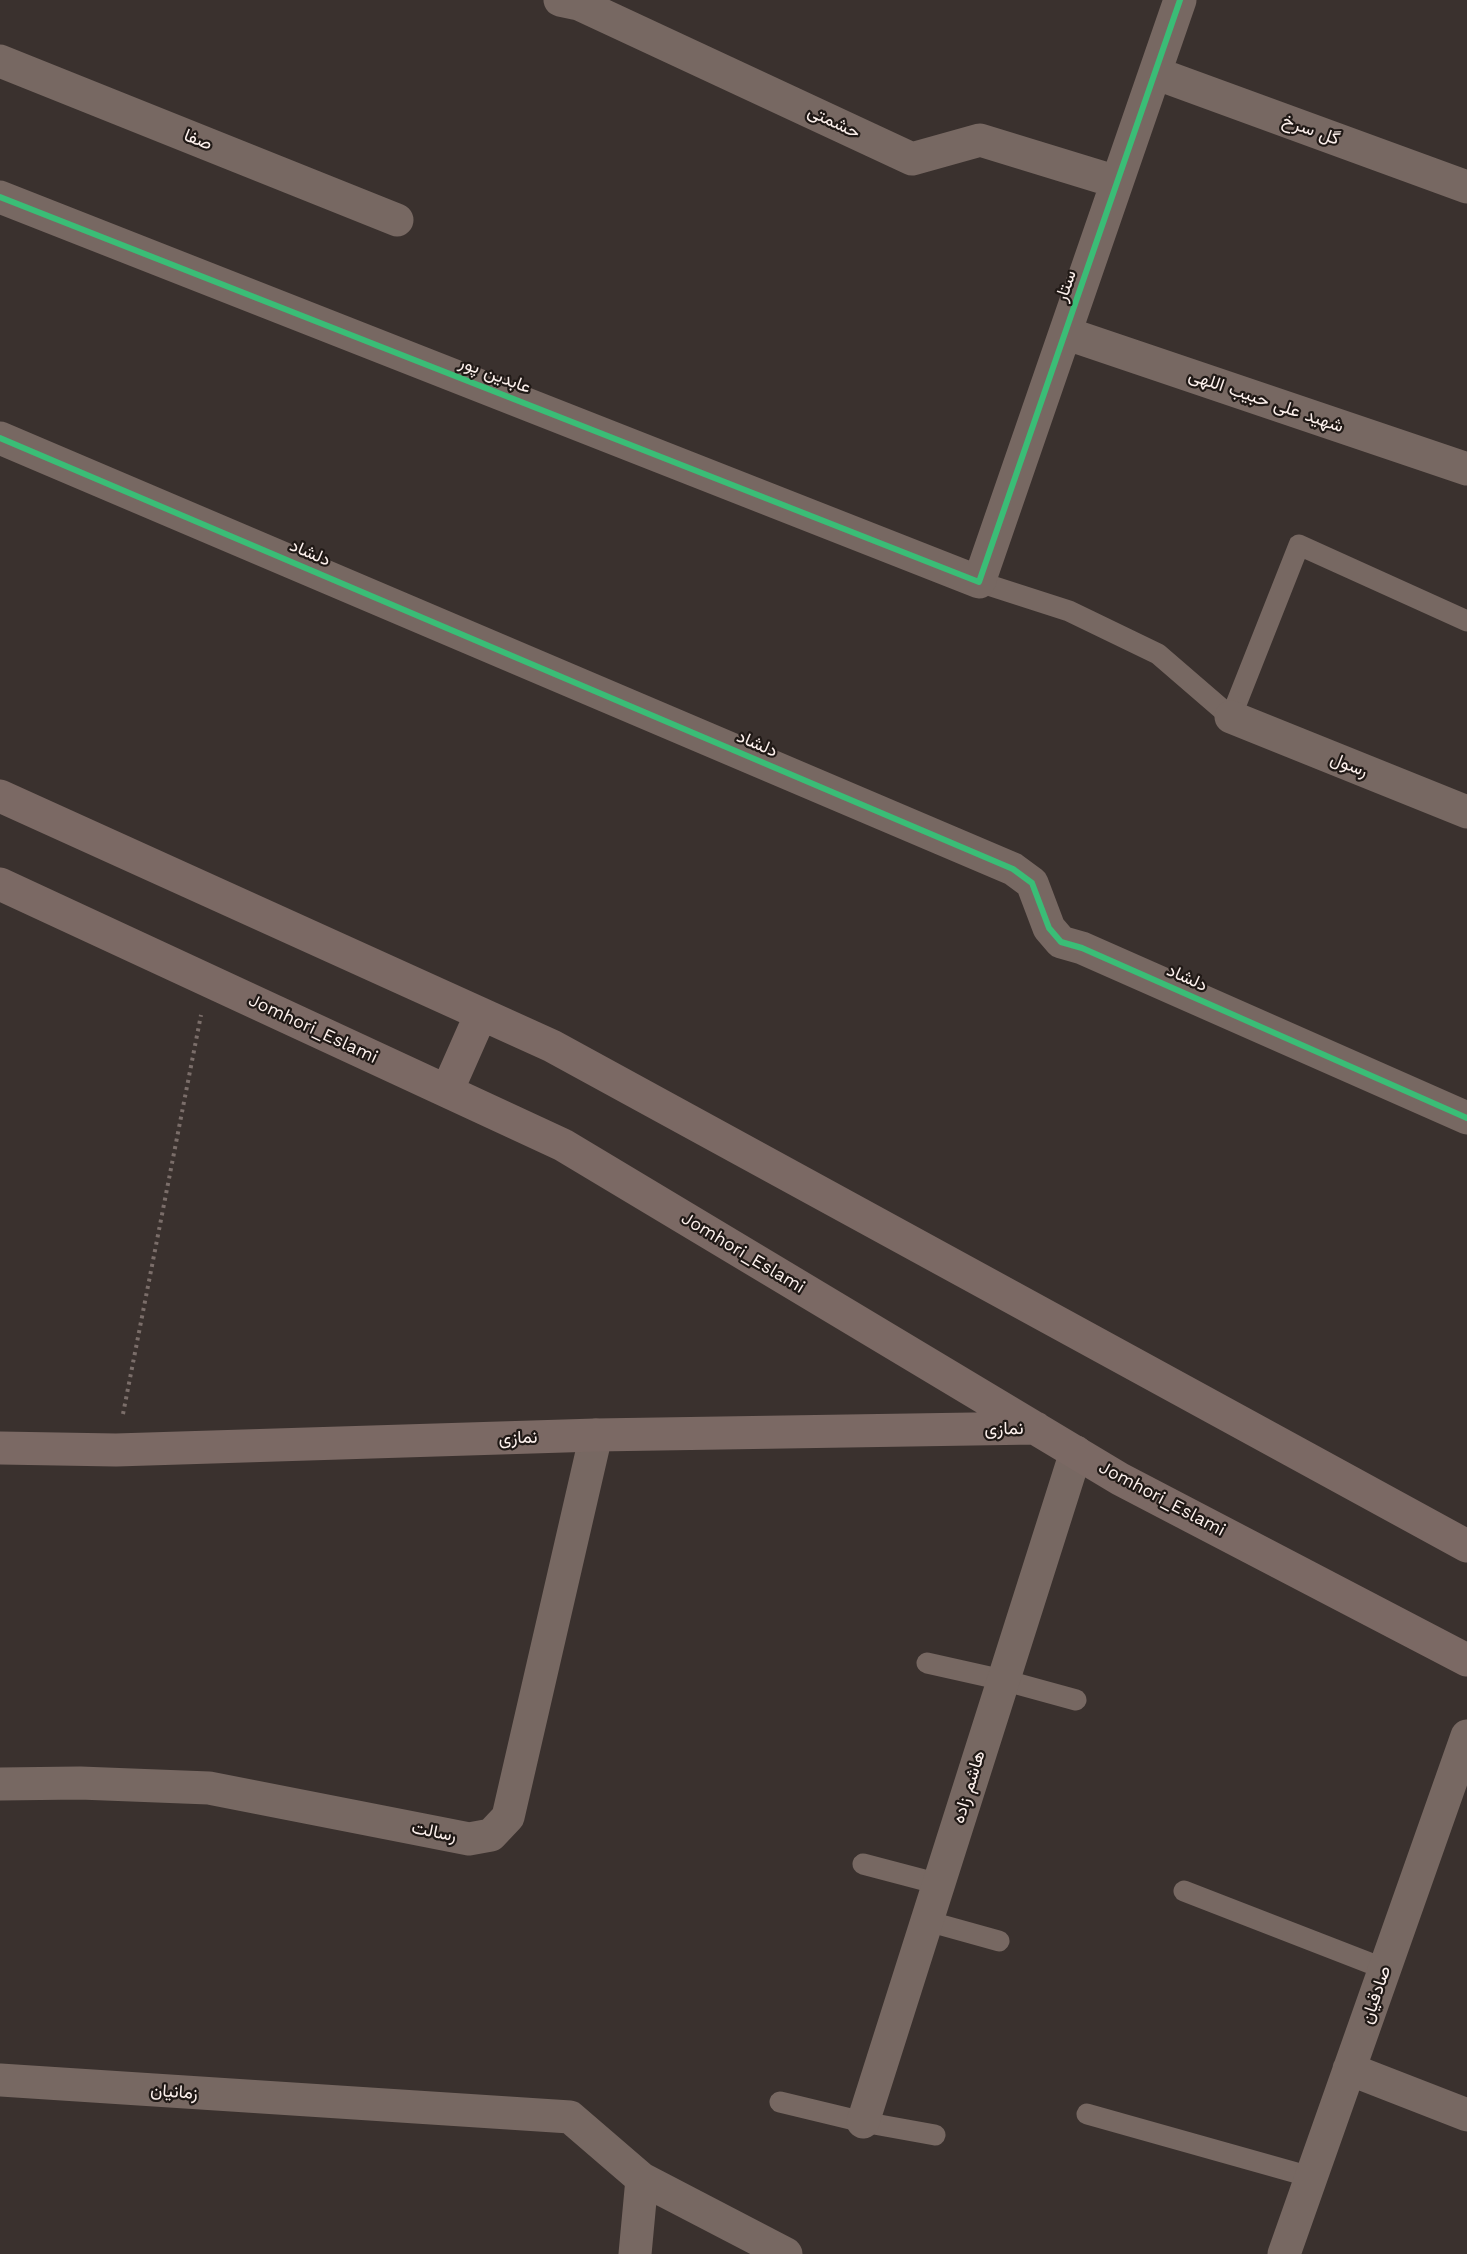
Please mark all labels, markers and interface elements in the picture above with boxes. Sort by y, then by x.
street label: حشمتی [804,100,864,144]
street label: گل سرخ [1279,110,1343,150]
street label: صفا [181,125,215,155]
street label: ستار [1051,267,1081,305]
street label: عابدین پور [456,351,534,399]
street label: شهید علی حبیب اللهی [1186,364,1346,438]
street label: دلشاد [286,535,334,571]
street label: دلشاد [733,726,781,762]
street label: رسول [1327,748,1371,782]
street label: دلشاد [1163,960,1211,996]
street label: Jomhori_Eslami [245,990,381,1068]
street label: Jomhori_Eslami [677,1208,809,1298]
street label: نمازی [984,1418,1024,1440]
street label: نمازی [498,1427,538,1449]
street label: Jomhori_Eslami [1095,1457,1229,1541]
street label: هاشم زاده [948,1748,990,1826]
street label: رسالت [410,1817,458,1847]
street label: صادقیان [1356,1963,1396,2027]
street label: زمانیان [149,2080,199,2104]

